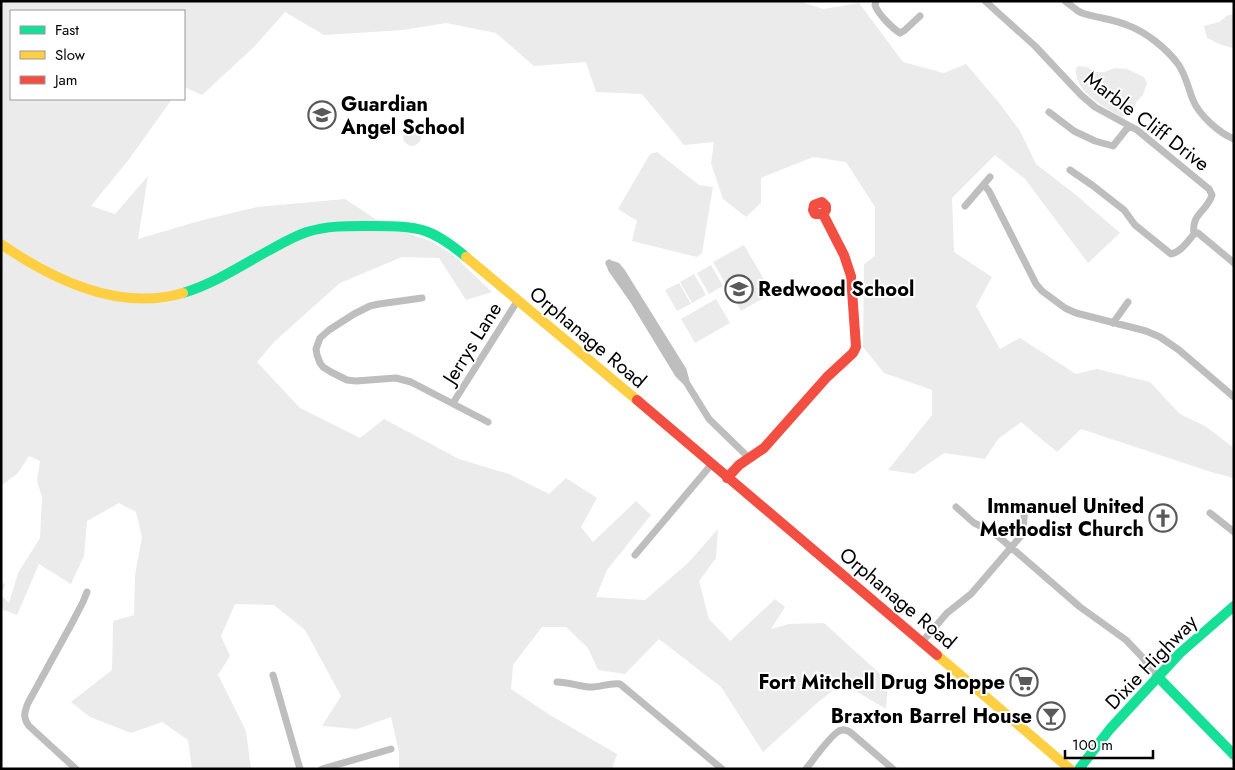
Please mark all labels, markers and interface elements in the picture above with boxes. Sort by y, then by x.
legend [10,10,185,100]
text: Fast [55,19,79,41]
text: Slow [55,44,86,66]
street label: Marble Cliff Drive [1078,65,1215,178]
text: Jam [53,69,78,91]
place label: Guardian Angel School [340,90,465,142]
school or university icon: Guardian Angel School [307,100,337,130]
school or university icon: Redwood School [724,274,754,304]
place label: Redwood School [758,275,914,304]
street label: Orphanage Road [523,280,653,395]
street label: Jerrys Lane [434,297,509,392]
place label: Immanuel United Methodist Church [980,492,1144,544]
church icon: Immanuel United Methodist Church [1148,503,1178,533]
street label: Orphanage Road [833,541,963,656]
street label: Dixie Highway [1099,608,1204,716]
supermarket icon: Fort Mitchell Drug Shoppe [1009,667,1039,697]
place label: Fort Mitchell Drug Shoppe [759,668,1005,697]
bar icon: Braxton Barrel House [1036,701,1066,731]
place label: Braxton Barrel House [831,702,1032,731]
scale bar [1065,728,1152,760]
text: 100 m [1072,734,1113,756]

